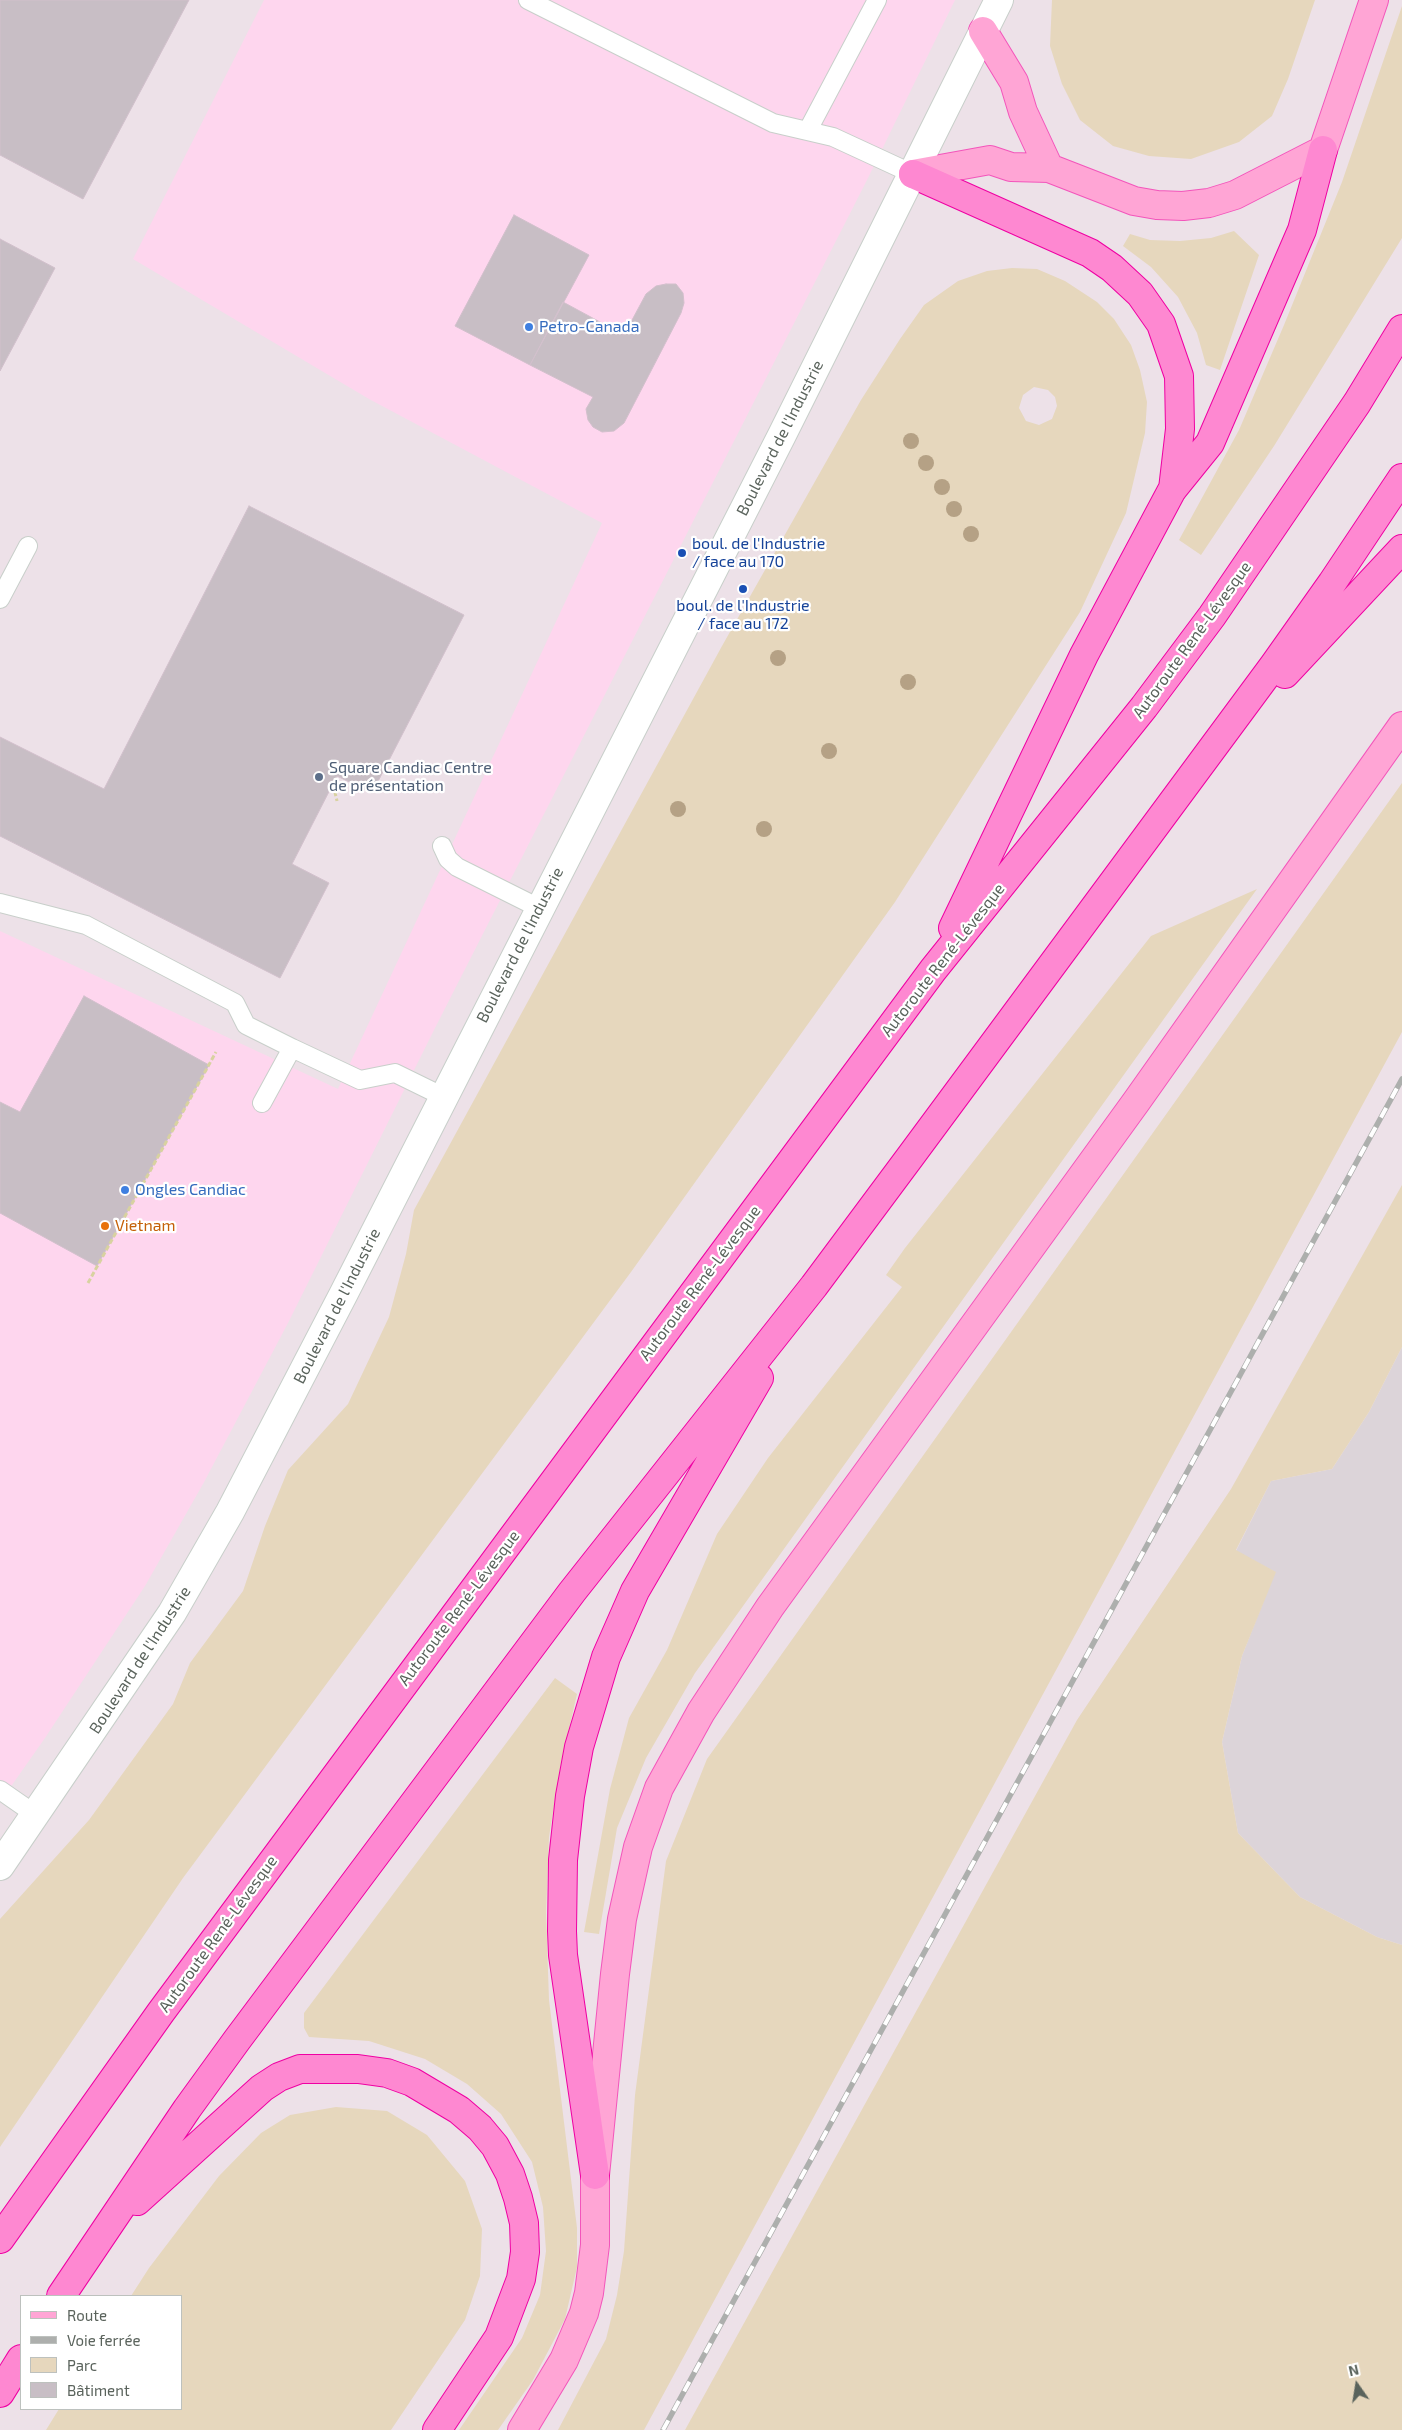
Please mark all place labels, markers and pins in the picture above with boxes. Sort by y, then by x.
place label: Petro-Canada [539,317,639,337]
marker: Petro-Canada [523,321,535,333]
place label: boul. de l'Industrie / face au 170 [692,534,825,572]
marker: boul. de l'Industrie / face au 170 [676,547,688,559]
marker: boul. de l'Industrie / face au 172 [737,583,749,595]
place label: boul. de l'Industrie / face au 172 [676,596,810,634]
place label: Square Candiac Centre de présentation [329,758,492,796]
marker: Square Candiac Centre de présentation [313,771,325,783]
place label: Ongles Candiac [135,1180,246,1200]
marker: Ongles Candiac [119,1184,131,1196]
place label: Vietnam [115,1216,175,1236]
marker: Vietnam [99,1220,111,1232]

